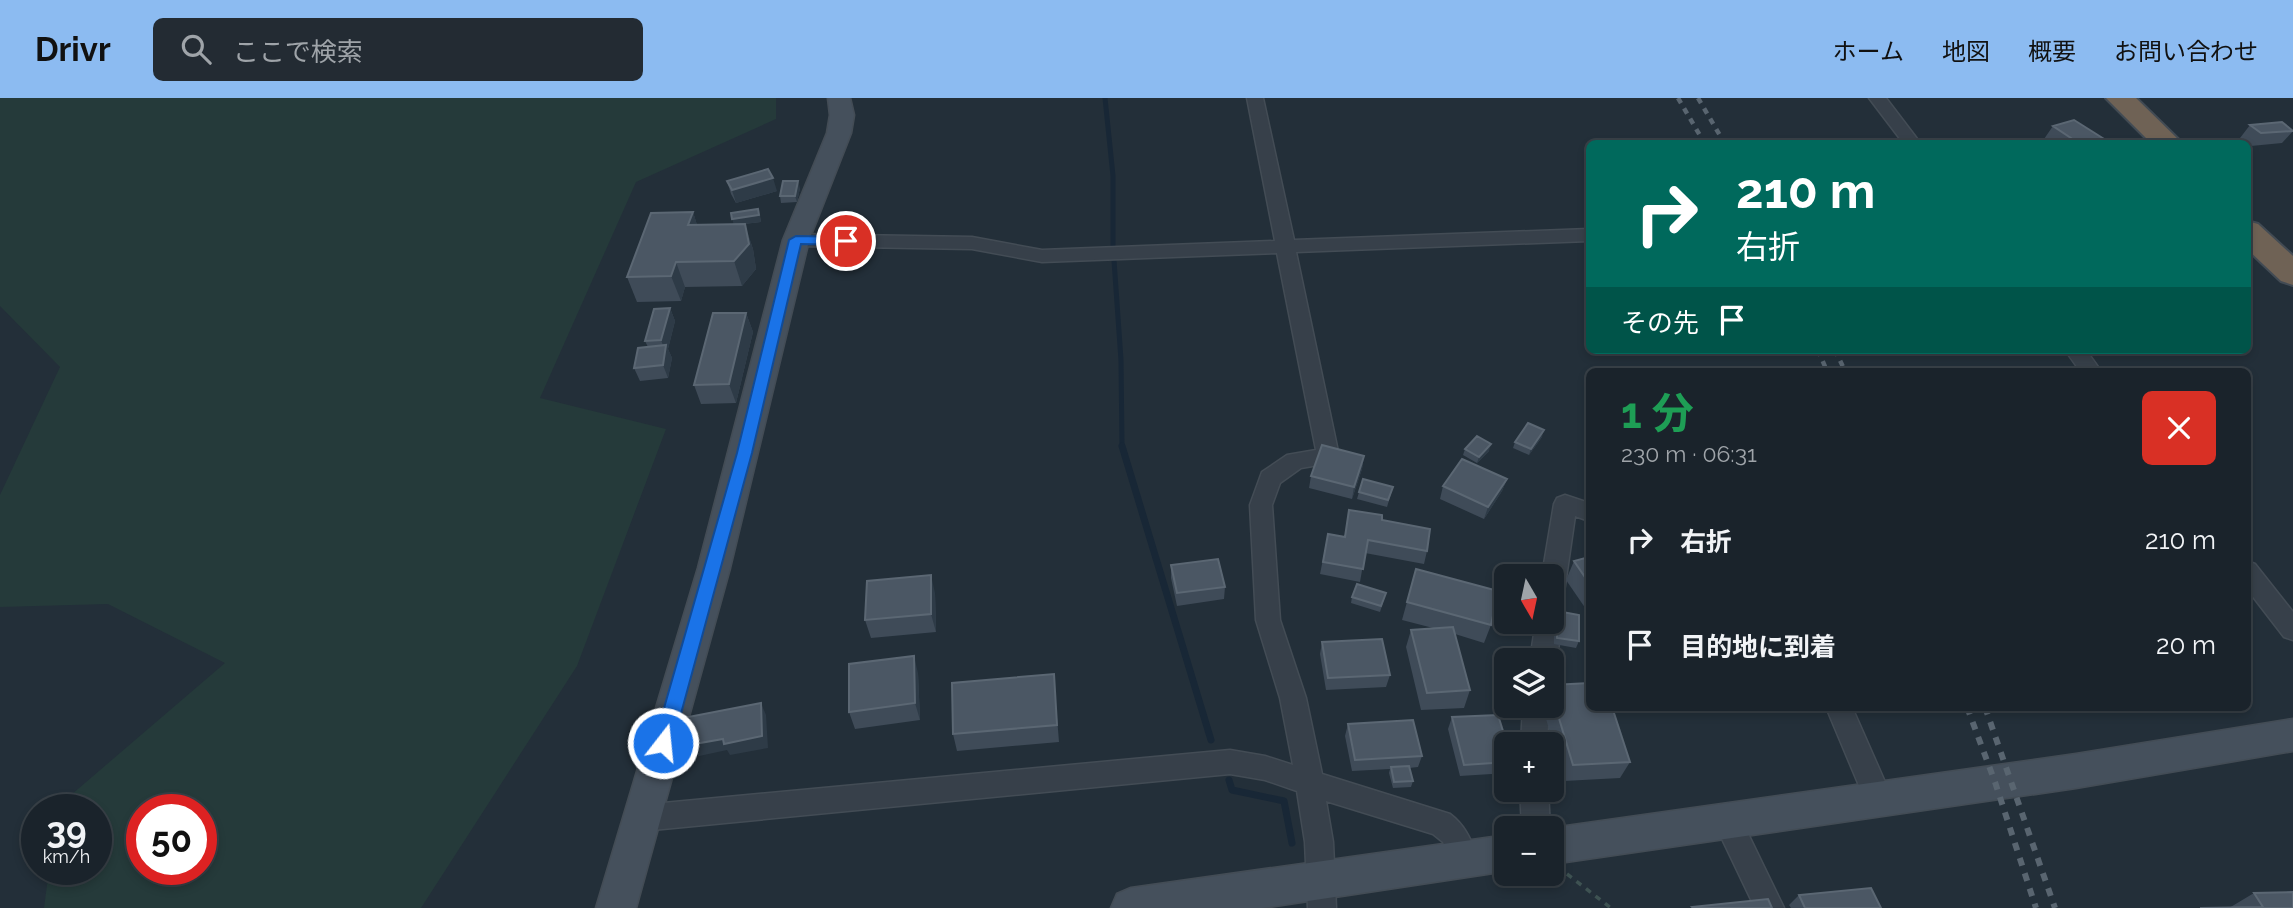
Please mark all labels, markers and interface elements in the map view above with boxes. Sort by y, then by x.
search box [153,18,643,81]
text: Drivr [35,30,111,69]
icon: search [177,30,215,68]
text: ここで検索 [233,37,363,67]
text: ホーム [1833,37,1904,66]
text: 地図 [1942,37,1990,66]
text: 概要 [2028,37,2076,66]
text: お問い合わせ [2114,37,2258,66]
text: 210 m [1736,162,1875,219]
icon: right [1621,168,1712,259]
pin [816,211,876,271]
icon: arrive [827,222,865,260]
text: 右折 [1736,228,1800,265]
icon: arrive [1713,301,1751,339]
text: その先 [1621,308,1699,338]
text: 1 分 [1621,389,1694,438]
button: close [2142,391,2216,465]
text: 230 m · 06:31 [1621,440,1757,467]
icon: right [1621,521,1659,559]
text: 210 m [2145,525,2216,555]
text: 右折 [1680,527,1732,557]
north arrow [1494,564,1564,634]
map controls [1494,564,1564,886]
icon: arrive [1621,626,1659,664]
text: 20 m [2156,630,2216,660]
text: 目的地に到着 [1680,632,1836,662]
button: layers [1494,648,1564,718]
position arrow [626,706,700,780]
button: + [1494,732,1564,802]
speed limit sign: 50 [126,794,217,885]
text: 39 [46,810,87,851]
button: − [1494,816,1564,886]
text: km/h [43,846,90,867]

